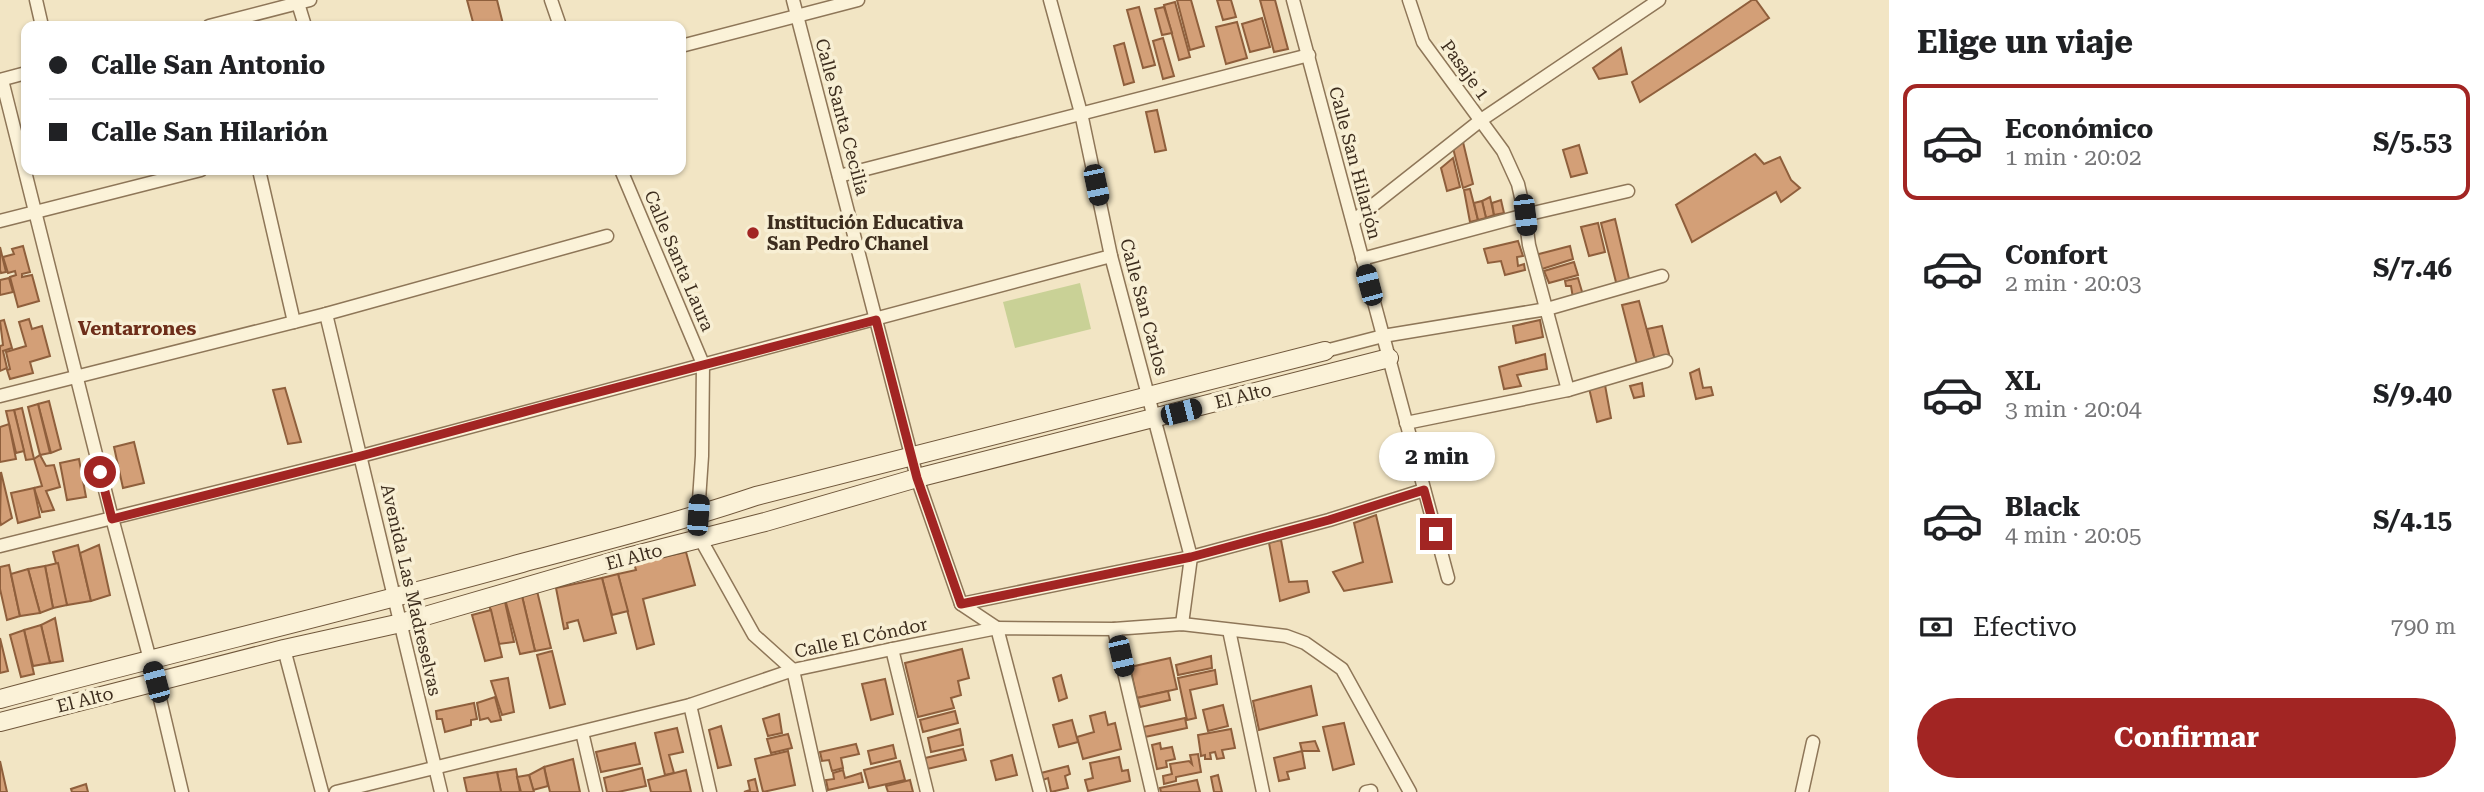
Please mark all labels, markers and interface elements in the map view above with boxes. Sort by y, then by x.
text: Elige un viaje [1917,23,2133,61]
street label: Calle Santa Cecilia [811,36,874,198]
street label: Pasaje 1 [1437,36,1494,104]
text: Calle San Antonio [91,50,325,80]
street label: Calle San Hilarión [1325,84,1386,242]
icon: car [1921,111,1984,174]
text: Económico [2005,114,2153,144]
text: Calle San Hilarión [91,117,328,147]
text: S/5.53 [2373,127,2452,157]
text: 1 min · 20:02 [2005,144,2142,171]
car [1082,162,1111,208]
street label: Calle Santa Laura [640,187,719,335]
car [1513,193,1538,237]
place label: Institución Educativa San Pedro Chanel [767,212,964,254]
marker: Institución Educativa San Pedro Chanel [745,225,761,241]
street label: Calle San Carlos [1116,236,1173,378]
icon: car [1921,237,1984,300]
text: Confort [2005,240,2108,270]
text: S/7.46 [2373,253,2452,283]
car [1354,262,1385,308]
text: 2 min · 20:03 [2005,270,2142,297]
district label: Ventarrones [78,317,196,340]
icon: car [1921,363,1984,426]
text: XL [2005,366,2041,396]
street label: El Alto [1212,378,1273,413]
text: S/9.40 [2373,379,2452,409]
text: 3 min · 20:04 [2005,396,2142,423]
car [1159,397,1204,427]
callout: 2 min [1378,433,1494,482]
text: 2 min [1405,443,1469,470]
route start [84,456,116,488]
street label: Avenida Las Madreselvas [377,482,446,698]
icon: car [1921,489,1984,552]
text: Black [2005,492,2080,522]
car [687,493,710,537]
text: S/4.15 [2373,505,2452,535]
route end [1420,518,1452,550]
text: 4 min · 20:05 [2005,522,2142,549]
street label: El Alto [603,539,664,574]
icon: cash [1917,608,1955,646]
text: Efectivo [1973,612,2077,642]
street label: Calle El Cóndor [792,613,929,662]
text: 790 m [2391,613,2456,640]
car [1107,633,1136,679]
car [141,659,172,705]
street label: El Alto [54,682,115,717]
button: Confirmar [1917,698,2456,778]

